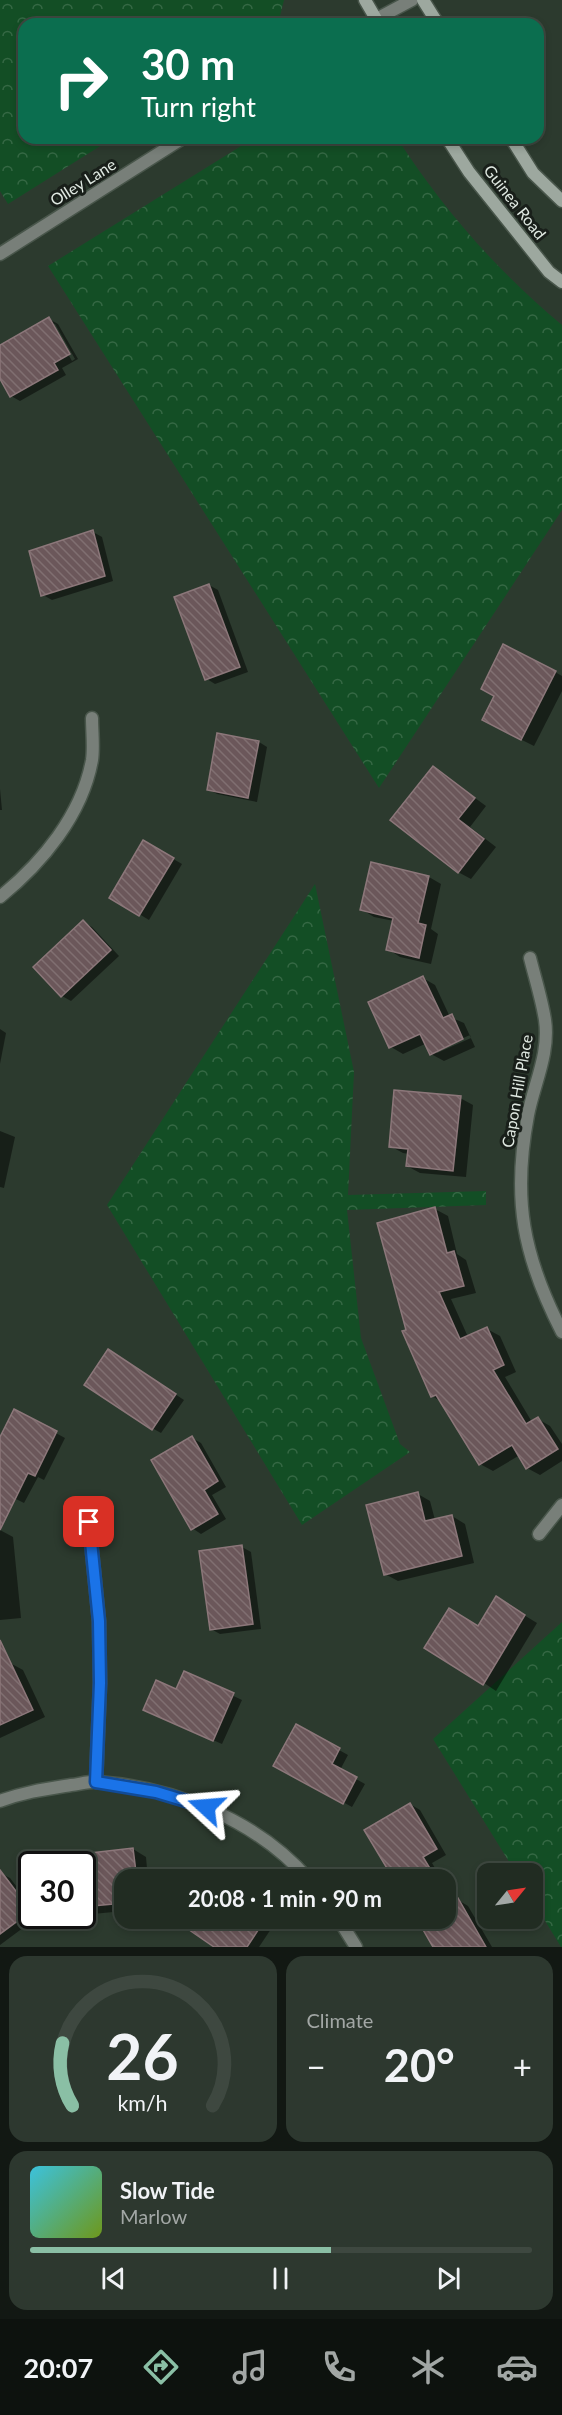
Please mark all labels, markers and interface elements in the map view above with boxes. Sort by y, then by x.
text: 30 m [141,39,235,89]
icon: right [42,42,120,120]
text: Turn right [141,90,256,123]
street label: Olley Lane [46,154,119,209]
street label: Guinea Road [480,161,550,243]
street label: Capon Hill Place [497,1033,536,1149]
pin [63,1496,114,1547]
icon: arrive [72,1505,105,1538]
position arrow [174,1775,238,1839]
speed limit sign: 30 [18,1851,96,1929]
north arrow [477,1863,543,1929]
map controls [477,1863,543,1929]
text: 20:08 · 1 min · 90 m [188,1885,382,1912]
text: Climate [307,2008,373,2032]
text: 26 [107,2018,179,2093]
text: 20° [384,2038,455,2092]
text: − [307,2046,326,2086]
text: + [513,2046,532,2086]
text: km/h [118,2090,168,2116]
text: Slow Tide [120,2177,215,2204]
text: Marlow [120,2204,187,2228]
icon: previous [97,2262,130,2295]
icon: pause [264,2262,297,2295]
icon: next [432,2262,465,2295]
icon: directions [140,2346,182,2388]
icon: music [229,2346,271,2388]
icon: phone [318,2346,360,2388]
icon: climate [407,2346,449,2388]
icon: car [496,2346,538,2388]
text: 20:07 [24,2351,93,2384]

